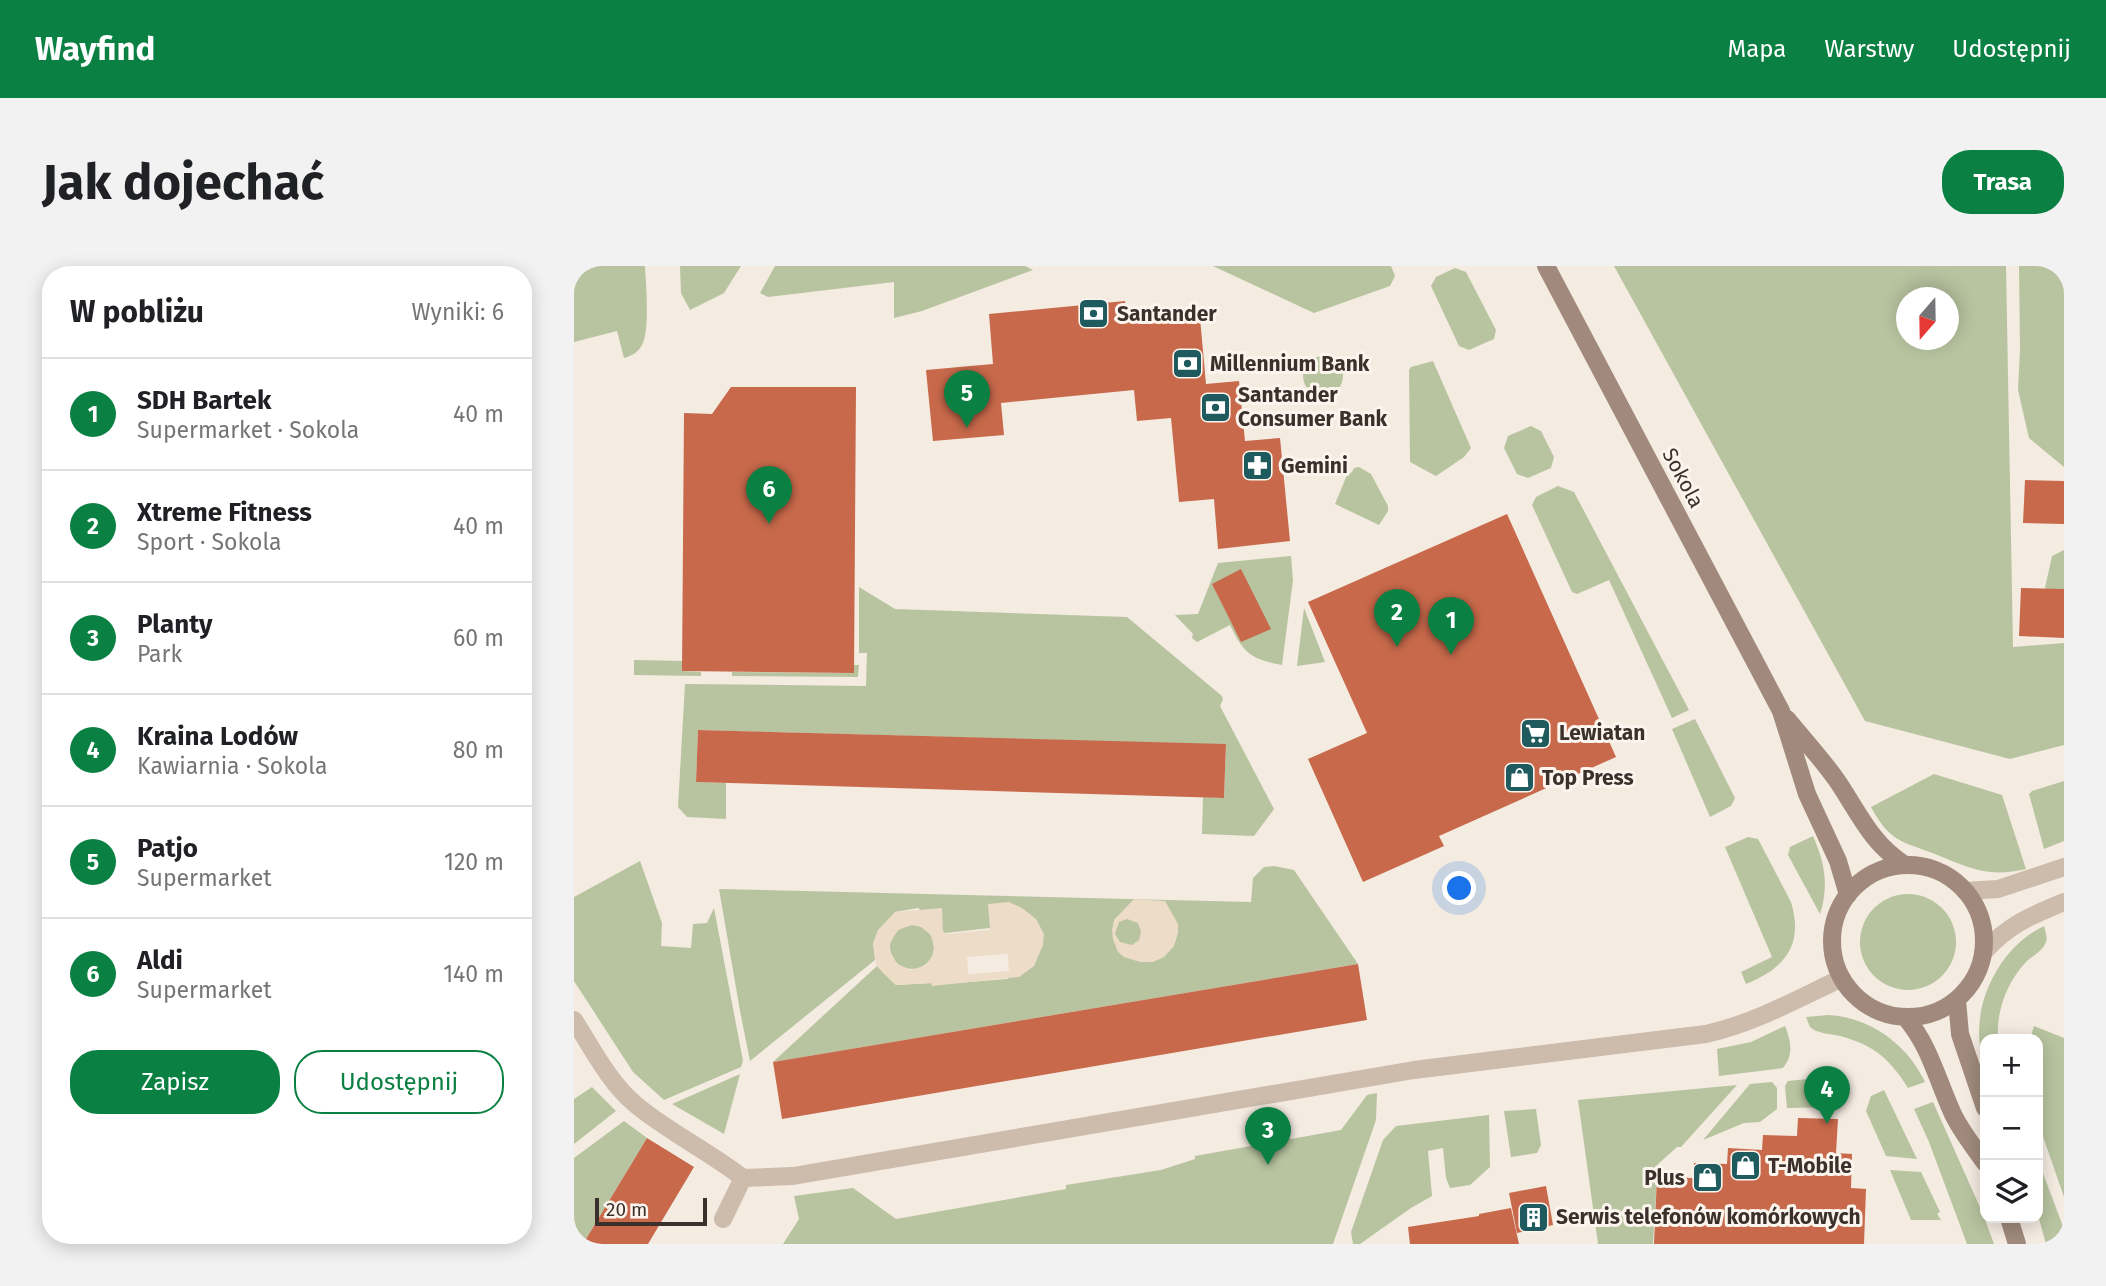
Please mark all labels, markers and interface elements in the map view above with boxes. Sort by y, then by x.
text: Wayfind [35,29,155,69]
text: Mapa [1728,35,1786,63]
text: Warstwy [1824,35,1914,63]
text: Udostępnij [1952,35,2071,63]
button: Trasa [1942,150,2064,214]
text: Jak dojechać [42,153,324,212]
north arrow [1896,287,1959,350]
text: W pobliżu [70,294,204,330]
bank icon: Santander [1077,297,1111,331]
text: Wyniki: 6 [412,298,504,326]
place label: Santander [1117,301,1217,327]
bank icon: Millennium Bank [1170,347,1204,381]
place label: Millennium Bank [1210,351,1370,377]
pin: 5 [944,370,990,428]
place label: Santander Consumer Bank [1238,382,1388,432]
text: SDH Bartek [137,385,271,416]
bank icon: Santander Consumer Bank [1198,390,1232,424]
text: 1 [88,400,98,428]
text: 40 m [453,400,504,428]
text: Supermarket · Sokola [137,416,359,444]
street label: Sokola [1656,444,1710,512]
pharmacy icon: Gemini [1241,449,1275,483]
place label: Gemini [1281,453,1348,479]
pin: 6 [746,466,792,524]
text: Xtreme Fitness [137,497,312,528]
text: 2 [87,512,99,540]
text: 40 m [453,512,504,540]
text: Sport · Sokola [137,528,282,556]
pin: 2 [1374,589,1420,647]
pin: 1 [1428,597,1474,655]
text: Planty [137,609,213,640]
text: 3 [87,624,99,652]
text: 60 m [453,624,504,652]
text: Park [137,640,182,668]
supermarket icon: Lewiatan [1519,716,1553,750]
place label: Lewiatan [1559,720,1645,746]
text: Kraina Lodów [137,721,298,752]
text: 4 [87,736,100,764]
text: 80 m [453,736,504,764]
text: Kawiarnia · Sokola [137,752,327,780]
shop icon: Top Press [1502,761,1536,795]
place label: Top Press [1542,765,1634,791]
text: Patjo [137,833,198,864]
text: 5 [87,848,99,876]
text: 120 m [444,848,504,876]
text: Supermarket [137,864,272,892]
your location [1442,871,1476,905]
text: Aldi [137,945,183,976]
text: 6 [87,960,99,988]
text: 140 m [443,960,504,988]
text: Supermarket [137,976,272,1004]
map controls [1980,1034,2043,1223]
button: + [1980,1034,2043,1097]
button: Zapisz [70,1050,280,1114]
button: Udostępnij [294,1050,504,1114]
pin: 4 [1804,1066,1850,1124]
button: − [1980,1097,2043,1160]
pin: 3 [1245,1107,1291,1165]
shop icon: T-Mobile [1728,1149,1762,1183]
place label: T-Mobile [1768,1153,1852,1179]
button: layers [1980,1160,2043,1223]
shop icon: Plus [1691,1161,1725,1195]
place label: Plus [1644,1165,1685,1191]
scale bar [595,1195,707,1227]
text: 20 m [606,1198,647,1221]
building icon: Serwis telefonów komórkowych [1516,1200,1550,1234]
place label: Serwis telefonów komórkowych [1556,1204,1861,1230]

